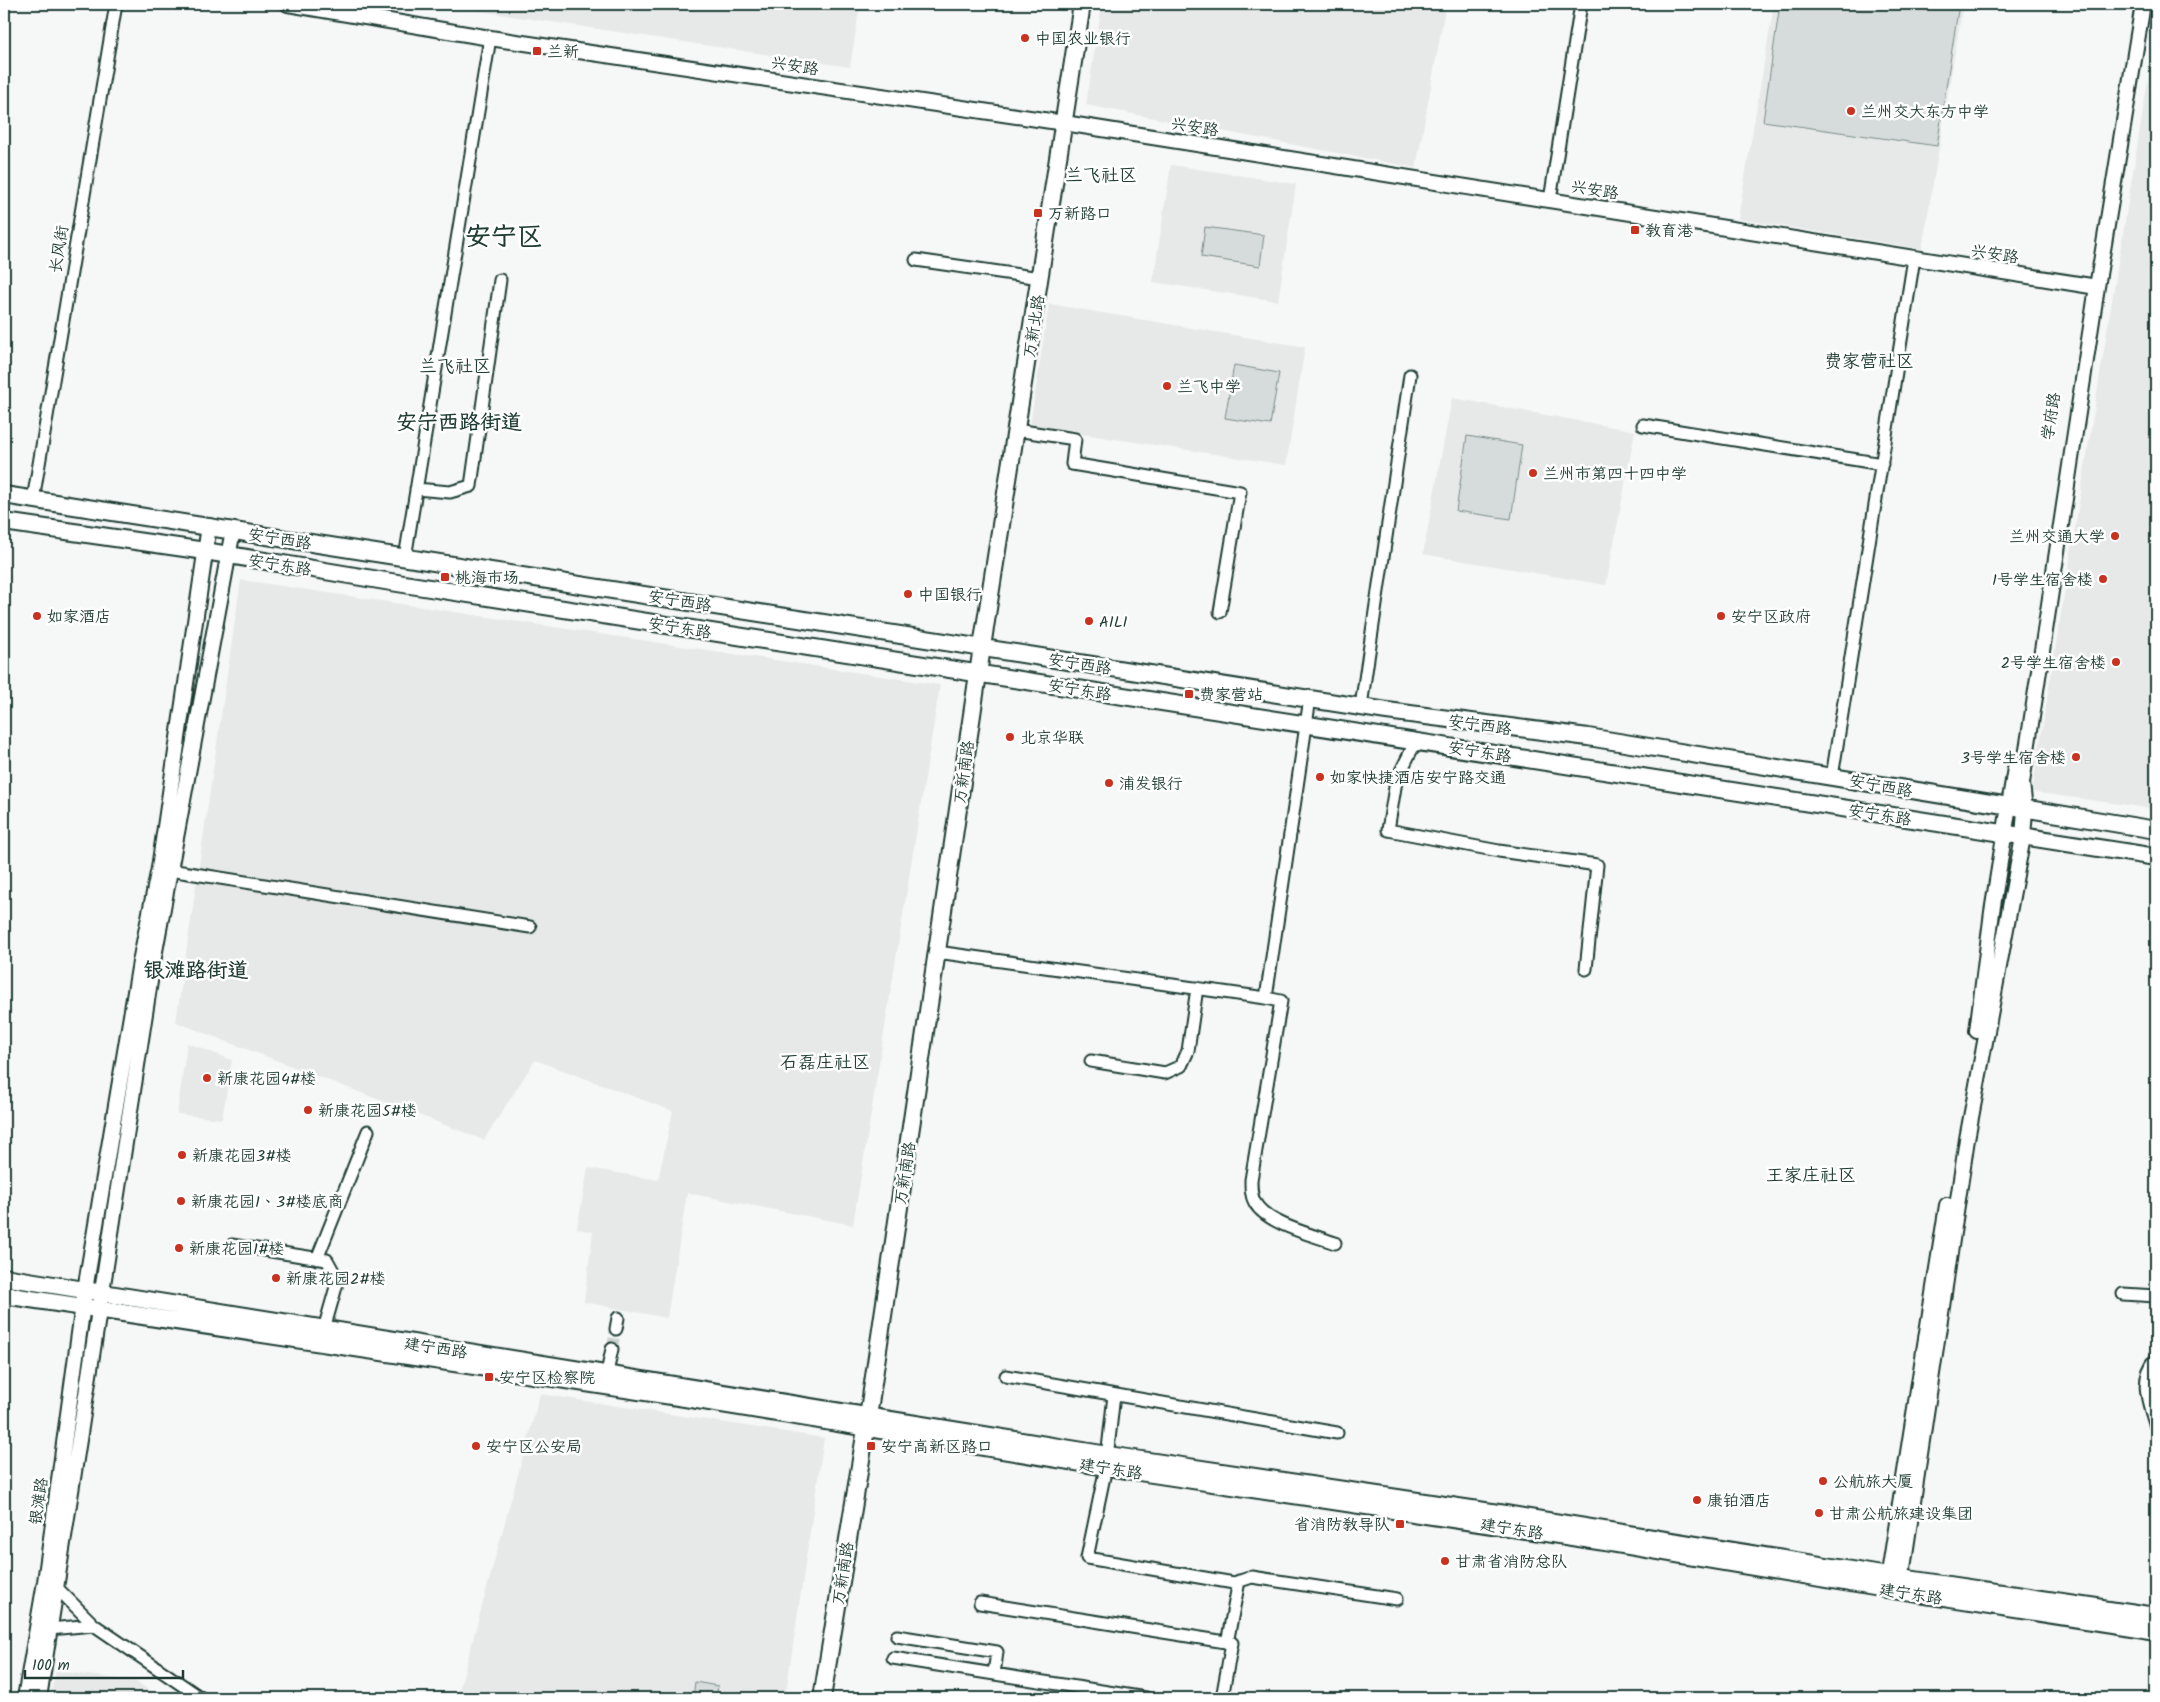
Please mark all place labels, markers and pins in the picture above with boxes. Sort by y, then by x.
place label: 中国农业银行 [1035,27,1131,52]
marker: 中国农业银行 [1019,32,1031,44]
place label: 兰新 [547,40,579,65]
marker: 兰新 [531,45,543,57]
place label: 兰州交大东方中学 [1861,100,1989,125]
marker: 兰州交大东方中学 [1845,105,1857,117]
place label: 万新路口 [1048,202,1112,227]
marker: 万新路口 [1032,207,1044,219]
place label: 教育港 [1645,219,1693,244]
marker: 教育港 [1629,224,1641,236]
place label: 兰飞中学 [1177,375,1241,400]
marker: 兰飞中学 [1161,380,1173,392]
place label: 兰州市第四十四中学 [1543,462,1687,487]
marker: 兰州市第四十四中学 [1527,467,1539,479]
place label: 兰州交通大学 [2009,525,2105,550]
marker: 兰州交通大学 [2109,530,2121,542]
place label: 桃海市场 [455,566,519,591]
place label: 1号学生宿舍楼 [1992,568,2093,593]
marker: 桃海市场 [439,571,451,583]
marker: 1号学生宿舍楼 [2097,573,2109,585]
place label: 中国银行 [918,583,982,608]
marker: 中国银行 [902,588,914,600]
place label: 如家酒店 [47,605,111,630]
place label: 安宁区政府 [1731,605,1811,630]
marker: 如家酒店 [31,610,43,622]
place label: AILI [1099,610,1127,635]
marker: 安宁区政府 [1715,610,1727,622]
marker: AILI [1083,615,1095,627]
place label: 2号学生宿舍楼 [2001,651,2106,676]
marker: 2号学生宿舍楼 [2110,656,2122,668]
place label: 费家营站 [1199,683,1263,708]
marker: 费家营站 [1183,688,1195,700]
place label: 北京华联 [1020,726,1084,751]
marker: 北京华联 [1004,731,1016,743]
place label: 3号学生宿舍楼 [1961,746,2066,771]
marker: 3号学生宿舍楼 [2070,751,2082,763]
place label: 如家快捷酒店安宁路交通 [1330,766,1506,791]
marker: 如家快捷酒店安宁路交通 [1314,771,1326,783]
place label: 浦发银行 [1119,772,1183,797]
marker: 浦发银行 [1103,777,1115,789]
place label: 新康花园4#楼 [217,1067,316,1092]
marker: 新康花园4#楼 [201,1072,213,1084]
place label: 新康花园5#楼 [318,1099,417,1124]
marker: 新康花园5#楼 [302,1104,314,1116]
place label: 新康花园3#楼 [192,1144,292,1169]
marker: 新康花园3#楼 [176,1149,188,1161]
place label: 新康花园1、3#楼底商 [191,1190,344,1215]
marker: 新康花园1、3#楼底商 [175,1195,187,1207]
place label: 新康花园1#楼 [189,1237,285,1262]
marker: 新康花园1#楼 [173,1242,185,1254]
place label: 新康花园2#楼 [286,1267,386,1292]
marker: 新康花园2#楼 [270,1272,282,1284]
place label: 安宁区检察院 [499,1366,595,1391]
marker: 安宁区检察院 [483,1371,495,1383]
place label: 安宁区公安局 [486,1435,582,1460]
place label: 安宁高新区路口 [881,1435,993,1460]
marker: 安宁区公安局 [470,1440,482,1452]
marker: 安宁高新区路口 [865,1440,877,1452]
place label: 公航旅大厦 [1833,1470,1913,1495]
marker: 公航旅大厦 [1817,1475,1829,1487]
place label: 康铂酒店 [1707,1489,1771,1514]
marker: 康铂酒店 [1691,1494,1703,1506]
place label: 甘肃公航旅建设集团 [1829,1502,1973,1527]
marker: 甘肃公航旅建设集团 [1813,1507,1825,1519]
place label: 省消防教导队 [1294,1513,1390,1538]
marker: 省消防教导队 [1394,1518,1406,1530]
place label: 甘肃省消防总队 [1455,1550,1567,1575]
marker: 甘肃省消防总队 [1439,1555,1451,1567]

